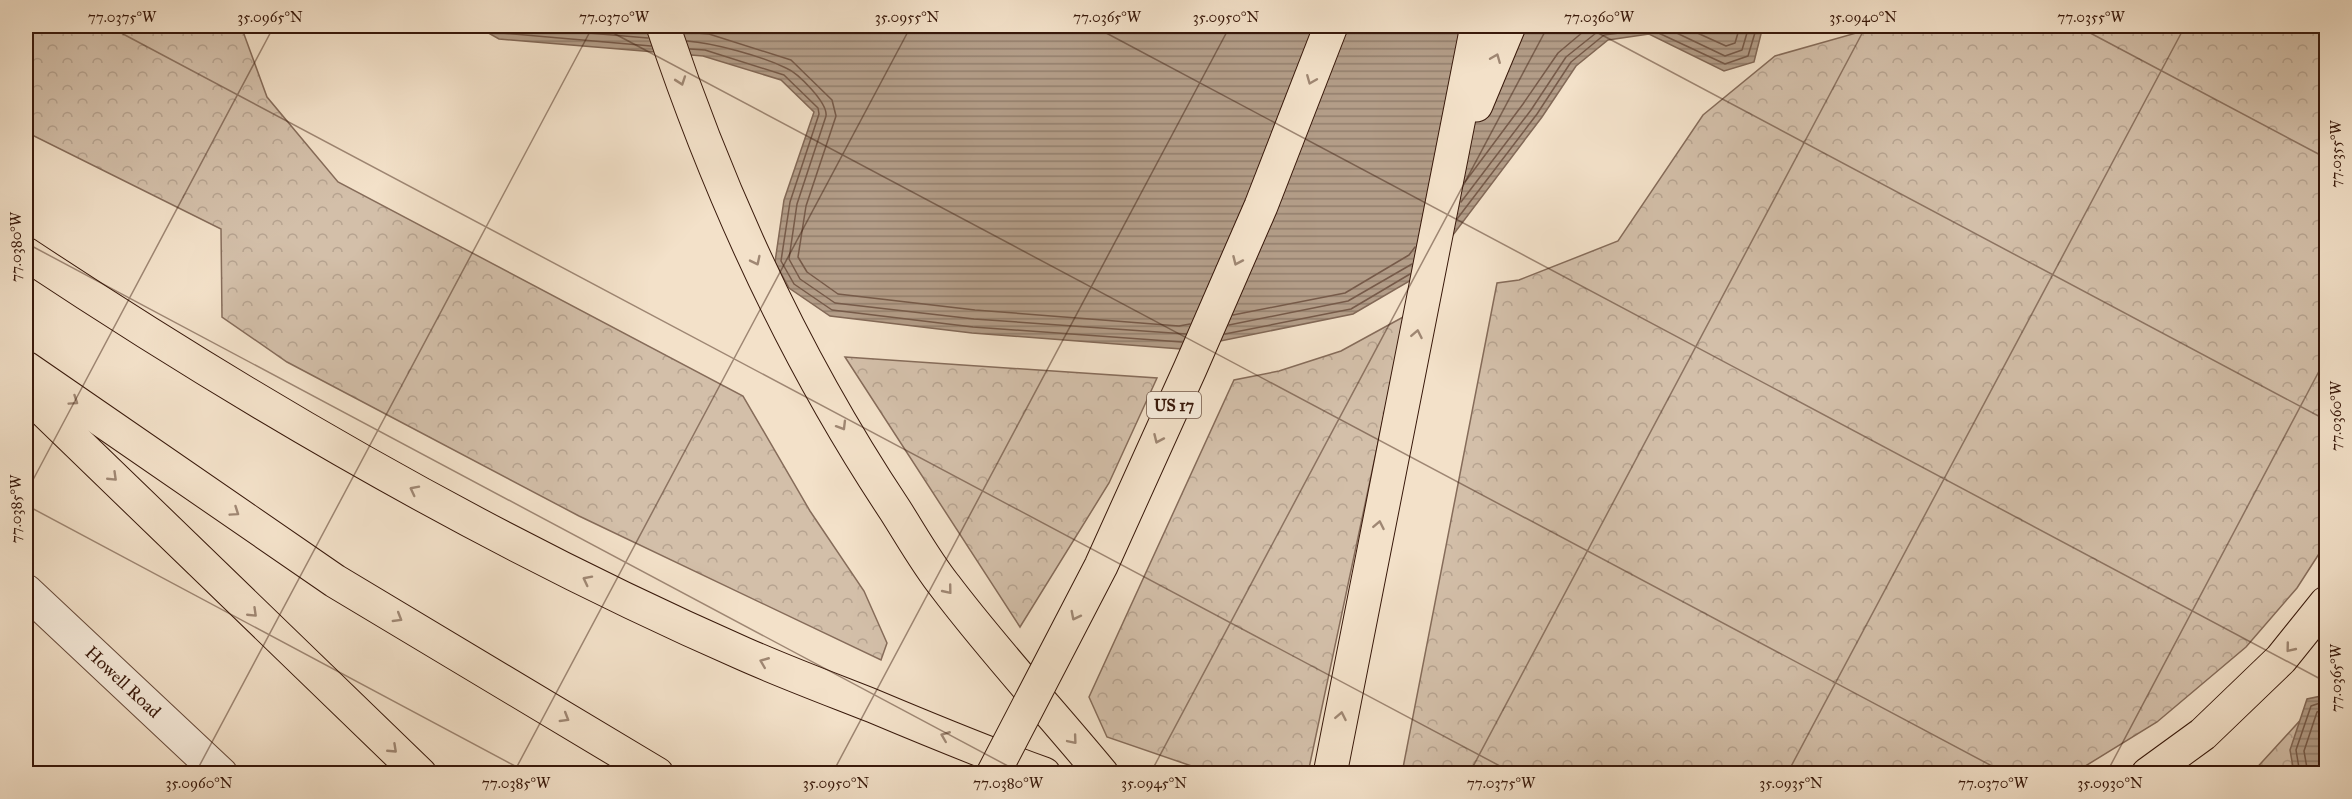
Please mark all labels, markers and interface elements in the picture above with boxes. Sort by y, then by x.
text: 77.0375°W [88,8,157,26]
text: 35.0965°N [237,8,303,26]
text: 77.0370°W [579,8,650,26]
text: 35.0955°N [875,8,940,26]
text: 77.0365°W [1073,8,1142,26]
text: 35.0950°N [1193,8,1259,26]
text: 77.0360°W [1564,8,1635,26]
text: 35.0940°N [1829,8,1897,26]
text: 77.0355°W [2057,8,2125,26]
one-way arrow [1489,53,1501,64]
one-way arrow [674,75,687,86]
one-way arrow [1305,75,1318,85]
text: 77.0355°W [2327,120,2345,188]
text: 77.0380°W [7,211,25,282]
one-way arrow [749,255,760,265]
one-way arrow [1232,255,1244,266]
one-way arrow [1410,329,1423,339]
text: 77.0360°W [2327,380,2345,451]
road number: US 17 [1147,392,1201,418]
one-way arrow [67,394,78,405]
one-way arrow [835,420,847,430]
one-way arrow [1154,433,1166,444]
one-way arrow [105,470,116,481]
text: 77.0385°W [7,474,25,543]
one-way arrow [410,486,421,497]
one-way arrow [228,505,239,516]
one-way arrow [1372,520,1385,530]
one-way arrow [583,575,594,587]
one-way arrow [941,583,952,594]
one-way arrow [246,606,256,617]
one-way arrow [1071,609,1082,620]
one-way arrow [392,611,402,623]
street label: Howell Road [81,641,165,723]
one-way arrow [2286,641,2297,652]
text: 77.0365°W [2327,643,2345,712]
one-way arrow [759,657,770,669]
one-way arrow [559,711,569,723]
one-way arrow [1334,711,1347,721]
one-way arrow [940,731,951,743]
one-way arrow [1066,733,1077,744]
one-way arrow [386,741,397,752]
text: 35.0960°N [165,774,233,792]
text: 77.0385°W [482,774,551,792]
text: 35.0950°N [803,774,869,792]
text: 77.0380°W [973,774,1044,792]
text: 35.0945°N [1121,774,1187,792]
text: 77.0375°W [1467,774,1536,792]
text: 35.0935°N [1759,774,1823,792]
text: 77.0370°W [1958,774,2029,792]
text: 35.0930°N [2077,774,2143,792]

